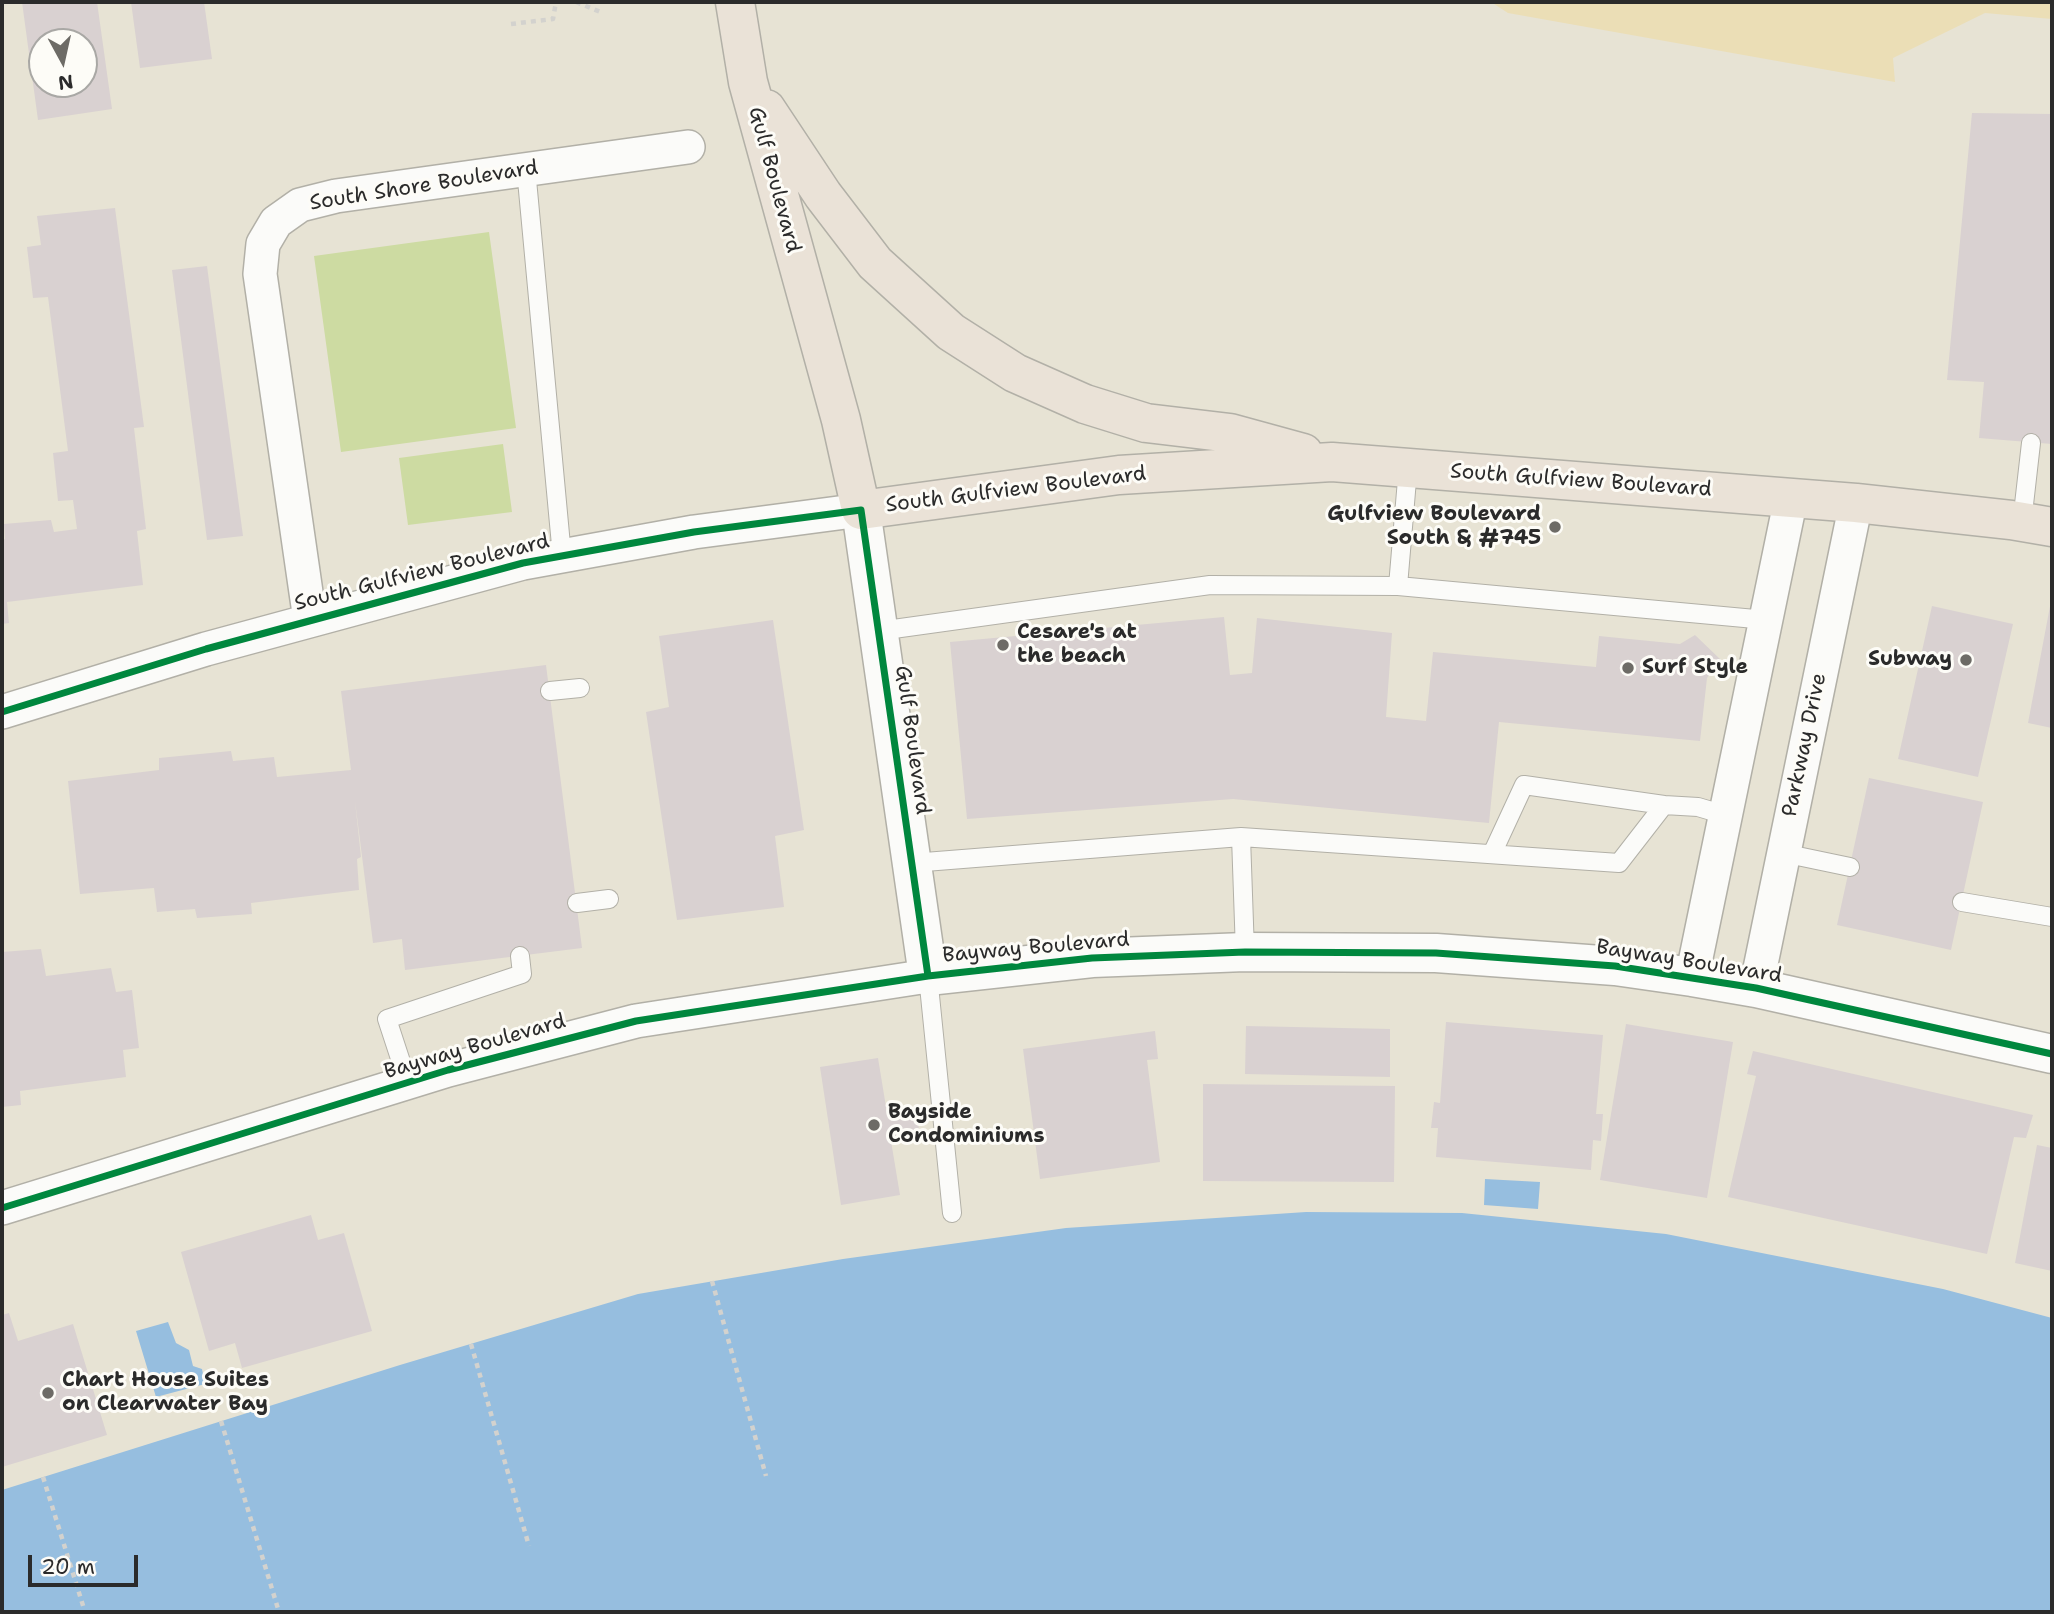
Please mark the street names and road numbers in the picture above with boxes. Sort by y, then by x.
street label: Gulf Boulevard [742,104,806,256]
street label: South Shore Boulevard [308,155,540,217]
street label: South Gulfview Boulevard [1449,459,1713,503]
street label: South Gulfview Boulevard [884,462,1148,518]
street label: South Gulfview Boulevard [292,529,552,617]
street label: Gulf Boulevard [889,664,935,816]
street label: Parkway Drive [1777,671,1833,819]
street label: Bayway Boulevard [941,927,1131,969]
street label: Bayway Boulevard [1594,935,1784,989]
street label: Bayway Boulevard [381,1009,569,1085]

